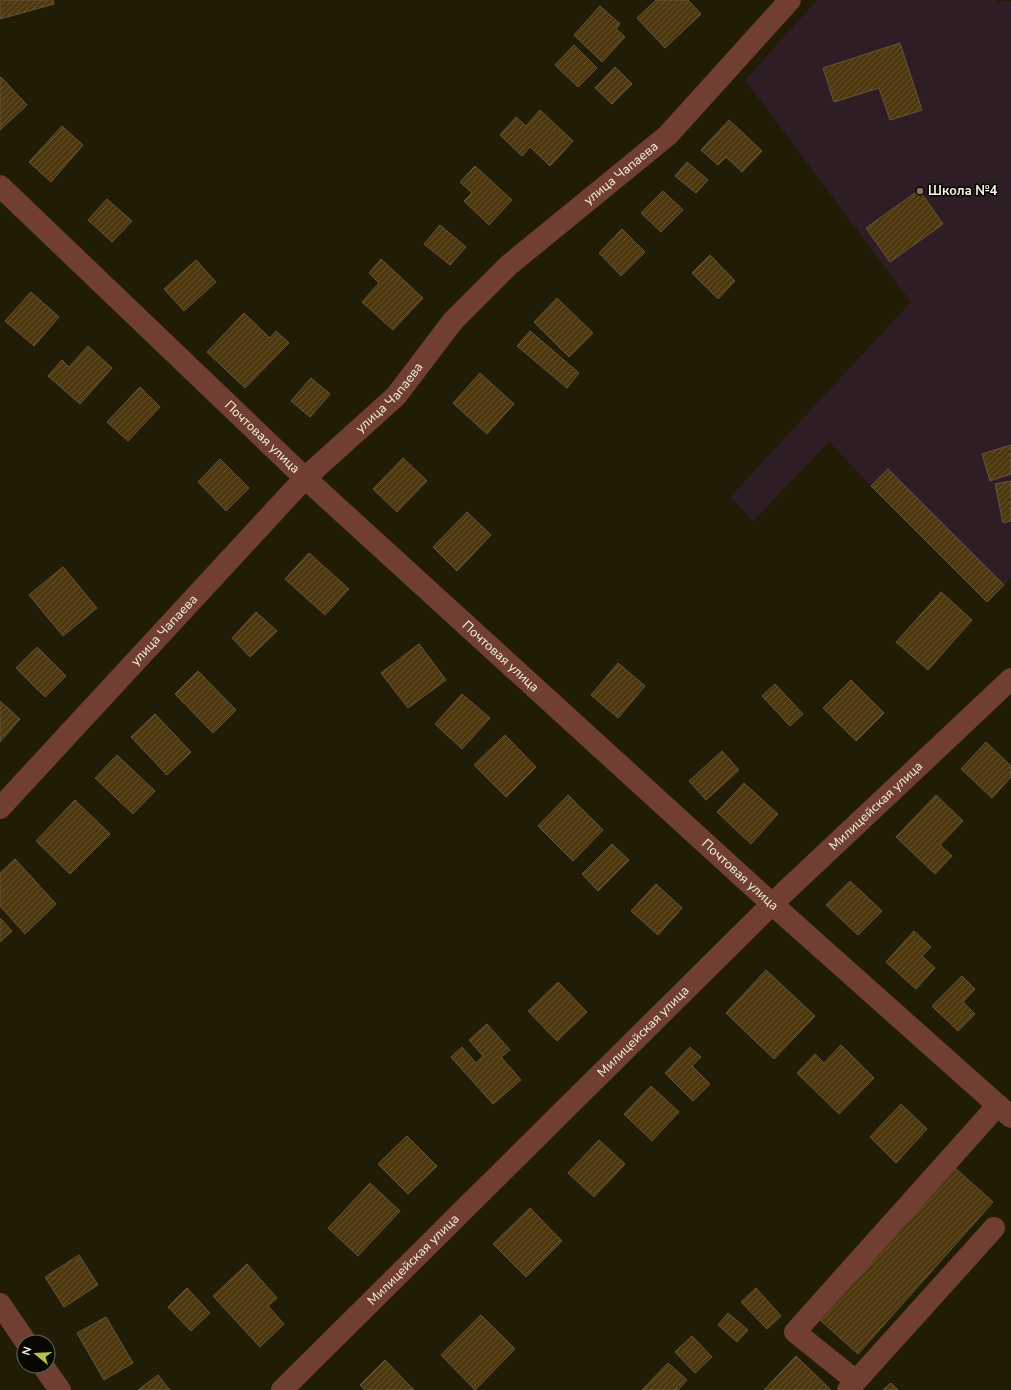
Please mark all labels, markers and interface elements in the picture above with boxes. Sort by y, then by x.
street label: улица Чапаева [580,138,662,209]
place label: Школа №4 [928,182,998,200]
marker: Школа №4 [915,186,925,196]
street label: улица Чапаева [352,359,427,437]
street label: Почтовая улица [220,397,304,478]
street label: улица Чапаева [127,591,202,670]
street label: Почтовая улица [458,617,543,696]
street label: Милицейская улица [825,757,927,855]
street label: Почтовая улица [698,835,782,915]
street label: Милицейская улица [593,982,693,1081]
street label: Милицейская улица [363,1210,463,1309]
north arrow [16,1334,56,1374]
text: N [19,1345,35,1357]

